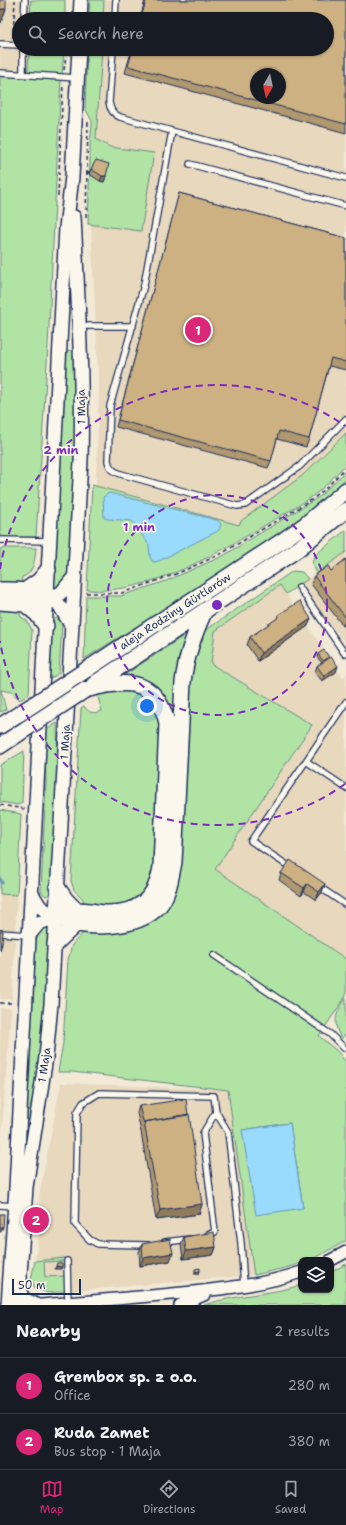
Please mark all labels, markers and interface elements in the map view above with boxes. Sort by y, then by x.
search box [12,12,334,56]
icon: search [26,23,48,45]
text: Search here [58,24,144,44]
north arrow [250,68,286,104]
pin: 1 [185,315,211,345]
street label: 1 Maja [74,389,89,425]
text: 2 min [44,442,79,458]
text: 1 min [123,519,155,535]
street label: aleja Rodziny Gürtlerów [116,569,234,653]
centre of rings [210,598,224,612]
your location [137,696,157,716]
street label: 1 Maja [57,724,74,760]
street label: 1 Maja [35,1046,54,1084]
pin: 2 [23,1205,49,1235]
map controls [298,1257,334,1293]
button: layers [298,1257,334,1293]
scale bar [12,1277,81,1296]
text: 50 m [18,1278,46,1293]
text: Nearby [16,1320,81,1342]
text: 2 results [274,1323,330,1340]
text: Grembox sp. z o.o. [54,1367,197,1387]
text: 1 [26,1377,32,1394]
text: 280 m [288,1377,330,1394]
text: Office [54,1387,91,1404]
text: Ruda Zamet [54,1423,149,1443]
text: 2 [24,1433,34,1450]
text: 380 m [288,1433,330,1450]
text: Bus stop · 1 Maja [54,1443,161,1460]
tab: Map [40,1478,63,1517]
tab: Directions [143,1478,195,1517]
tab: Saved [275,1478,306,1517]

